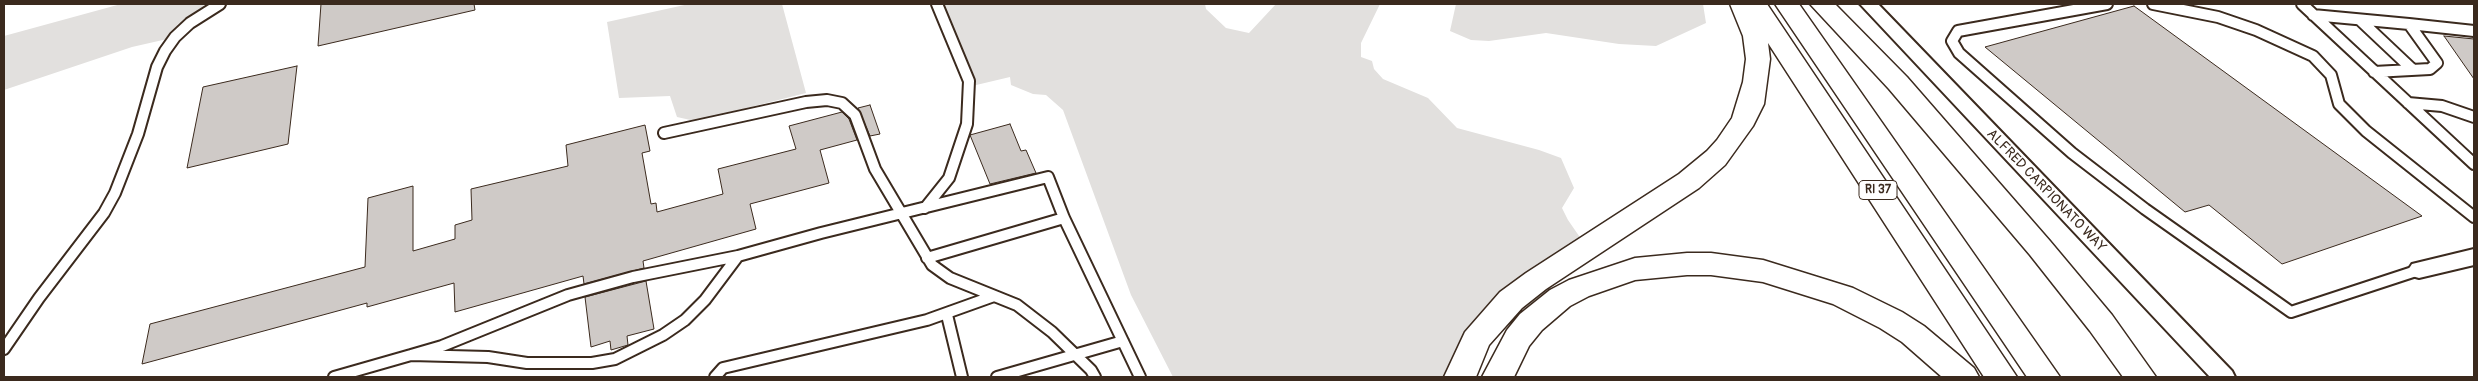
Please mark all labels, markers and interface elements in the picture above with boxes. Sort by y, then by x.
street label: ALFRED CARPIONATO WAY [1983,126,2109,256]
road number: RI 37 [1859,180,1897,200]

